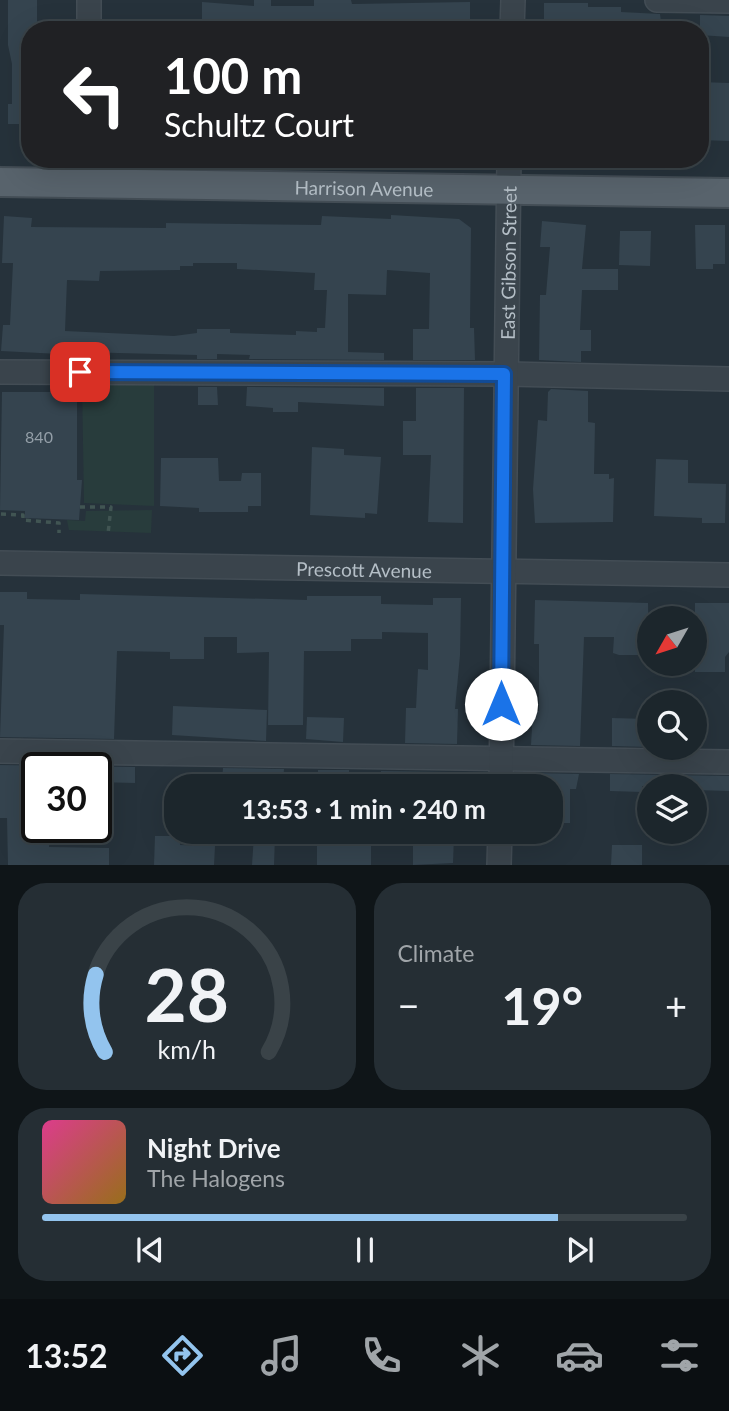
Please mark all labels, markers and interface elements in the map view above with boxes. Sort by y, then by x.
text: 100 m [164,46,302,104]
icon: left [49,49,140,140]
text: Schultz Court [164,105,354,144]
street label: Harrison Avenue [294,175,434,200]
street label: East Gibson Street [495,186,520,340]
pin [50,342,110,402]
icon: arrive [61,353,99,391]
house number: 840 [25,427,53,446]
street label: Prescott Avenue [296,556,432,582]
north arrow [637,606,707,676]
map controls [637,606,707,844]
position arrow [464,667,538,741]
button: search [637,690,707,760]
speed limit sign: 30 [21,752,112,843]
button: layers [637,774,707,844]
text: 13:53 · 1 min · 240 m [241,793,486,825]
text: Climate [398,939,474,967]
text: 28 [145,951,229,1039]
text: 19° [501,974,583,1036]
text: − [398,982,420,1028]
text: + [665,982,687,1028]
text: km/h [157,1034,216,1064]
text: Night Drive [147,1132,281,1164]
text: The Halogens [147,1164,285,1192]
icon: previous [131,1231,169,1269]
icon: pause [346,1231,384,1269]
icon: next [561,1231,599,1269]
icon: directions [158,1331,207,1380]
icon: music [257,1331,306,1380]
icon: phone [357,1331,406,1380]
icon: climate [456,1331,505,1380]
icon: car [555,1331,604,1380]
icon: filters [655,1331,704,1380]
text: 13:52 [25,1336,108,1375]

